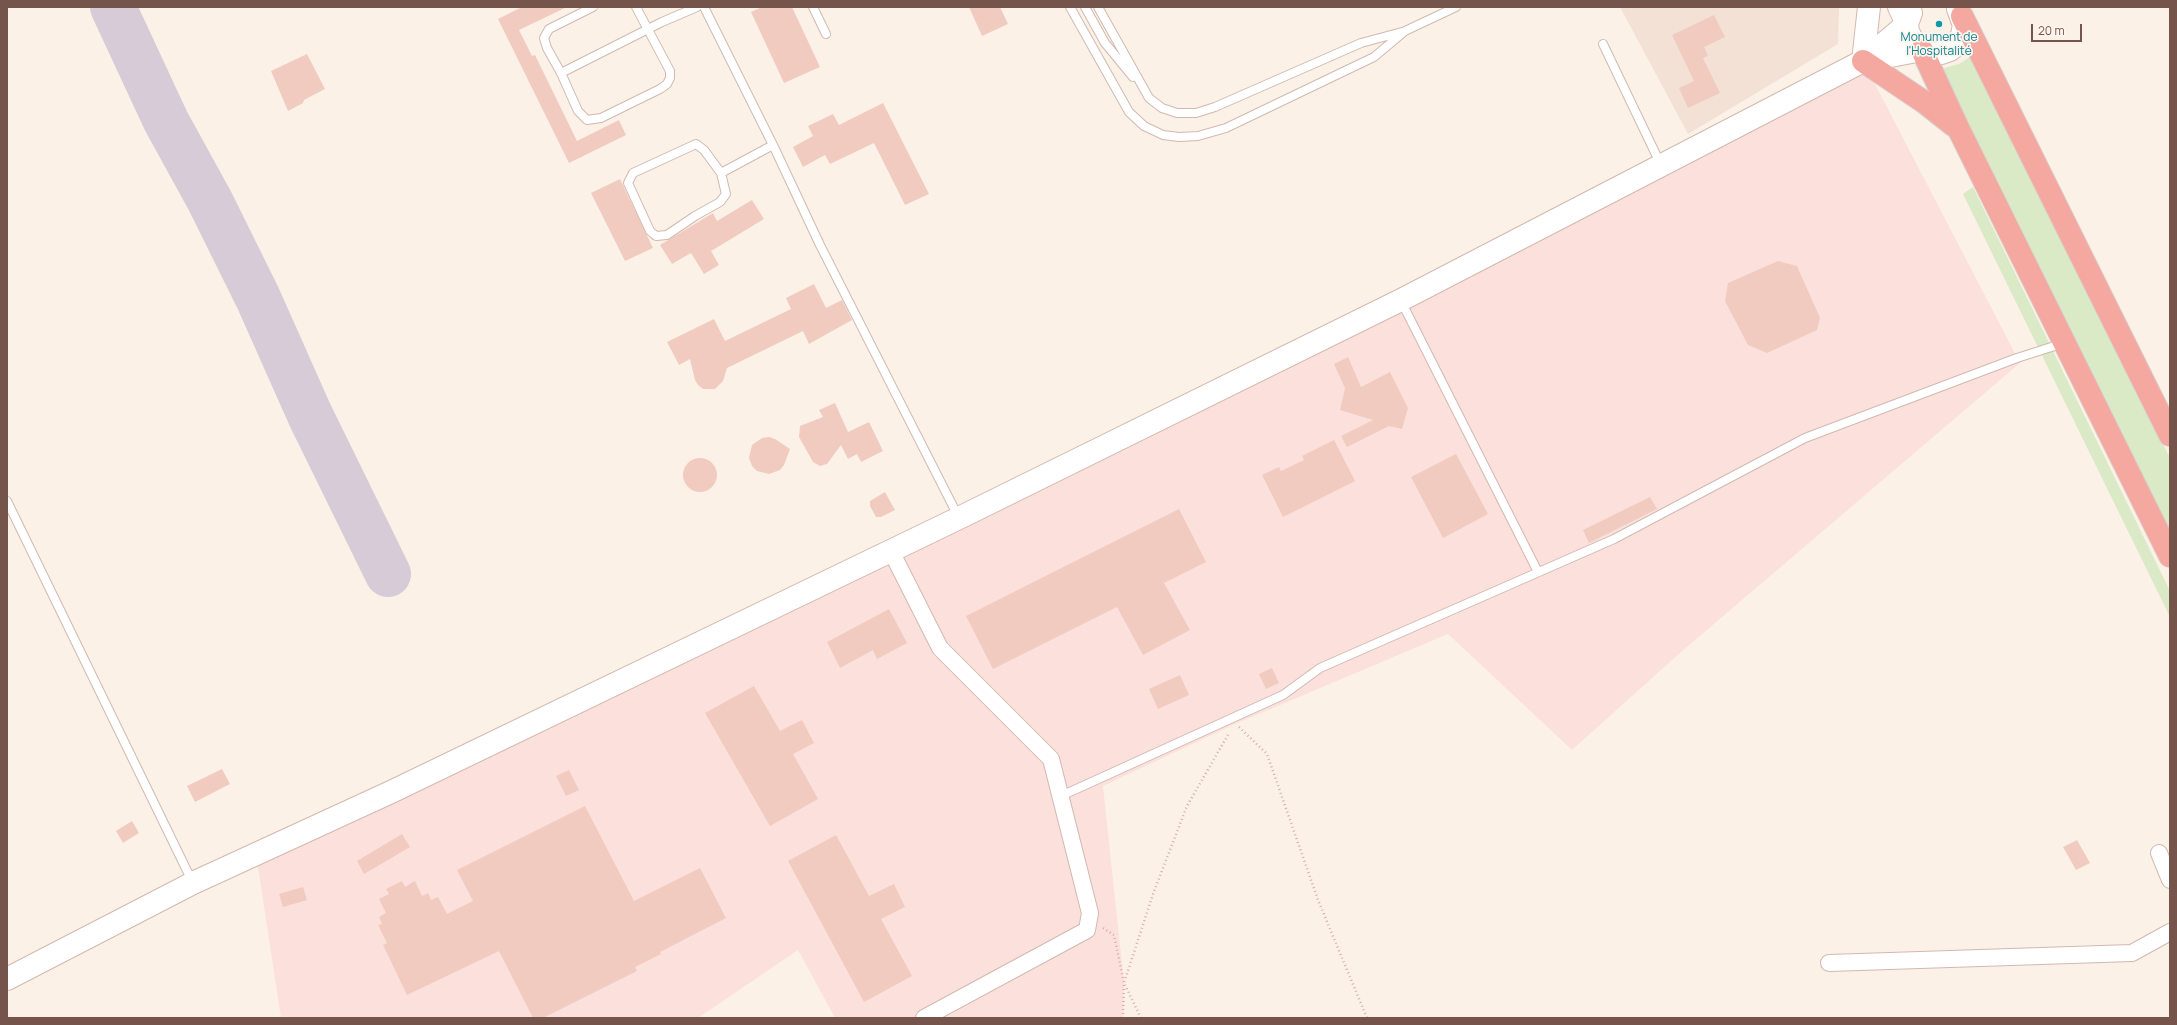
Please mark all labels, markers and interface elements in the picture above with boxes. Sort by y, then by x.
scale bar [2033,16,2084,42]
marker: Monument de l'Hospitalité [1934,19,1944,29]
text: 20 m [2038,22,2065,39]
place label: Monument de l'Hospitalité [1901,31,1977,59]

